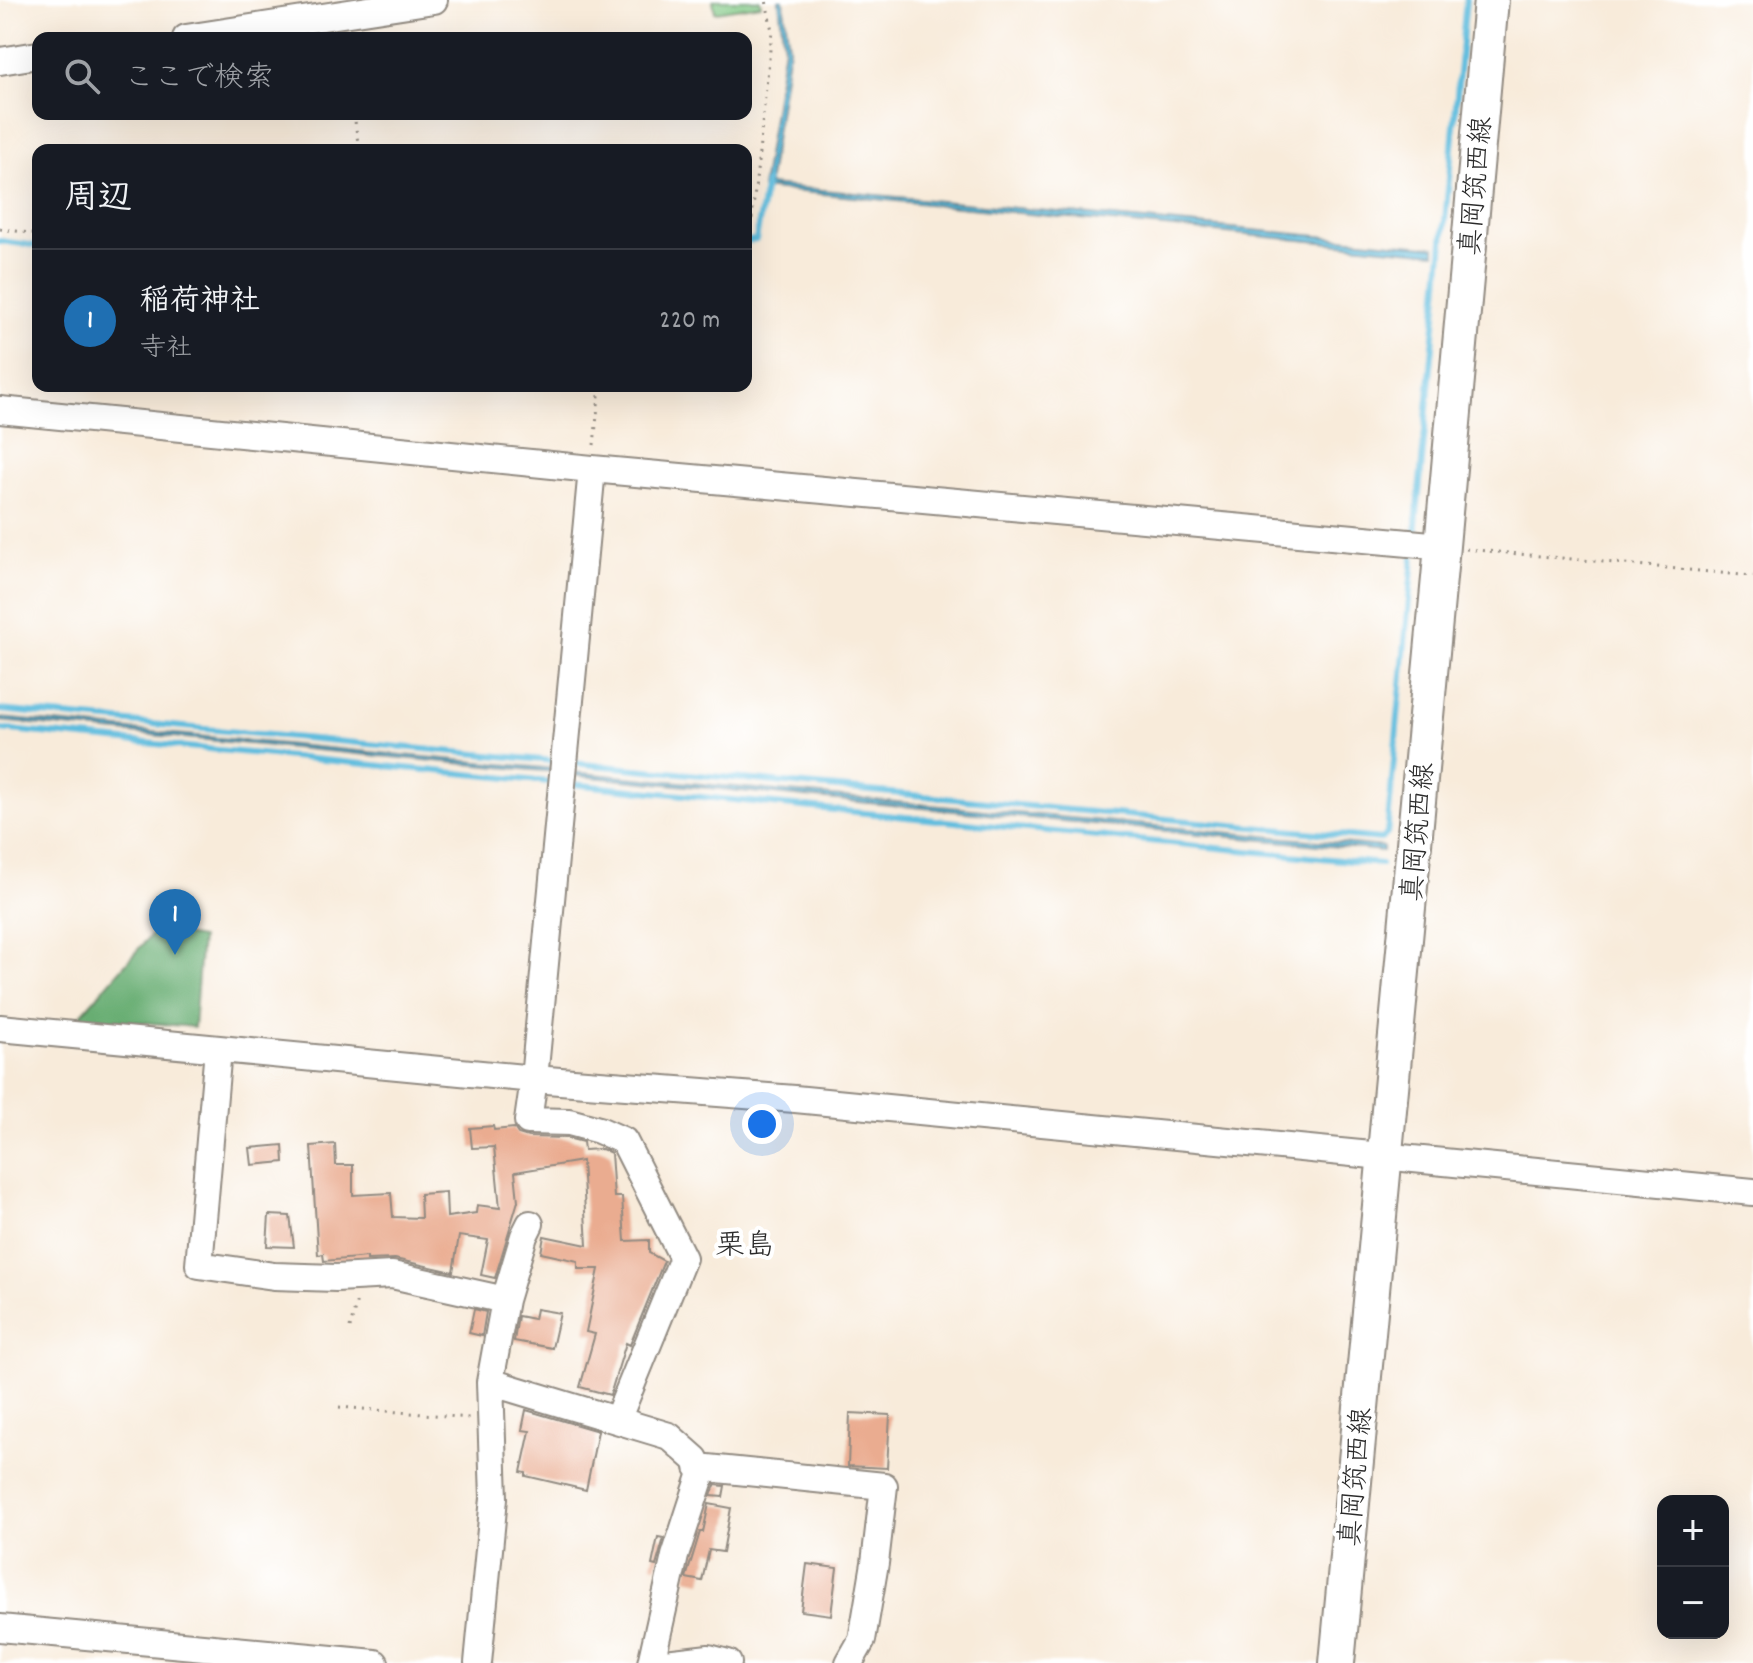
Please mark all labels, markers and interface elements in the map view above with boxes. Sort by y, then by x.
search box [32,32,752,120]
icon: search [60,54,104,98]
text: ここで検索 [124,59,274,102]
street label: 真岡筑西線 [1453,115,1505,258]
text: 周辺 [64,176,132,225]
text: 稲荷神社 [140,282,260,325]
text: 1 [87,303,93,340]
text: 220 m [659,303,720,340]
text: 寺社 [140,331,192,368]
street label: 真岡筑西線 [1395,761,1447,904]
pin: 1 [149,889,201,955]
your location [742,1104,782,1144]
district label: 栗島 [715,1227,775,1270]
street label: 真岡筑西線 [1333,1406,1385,1549]
map controls [1657,1495,1729,1639]
button: + [1657,1495,1729,1567]
button: − [1657,1567,1729,1639]

